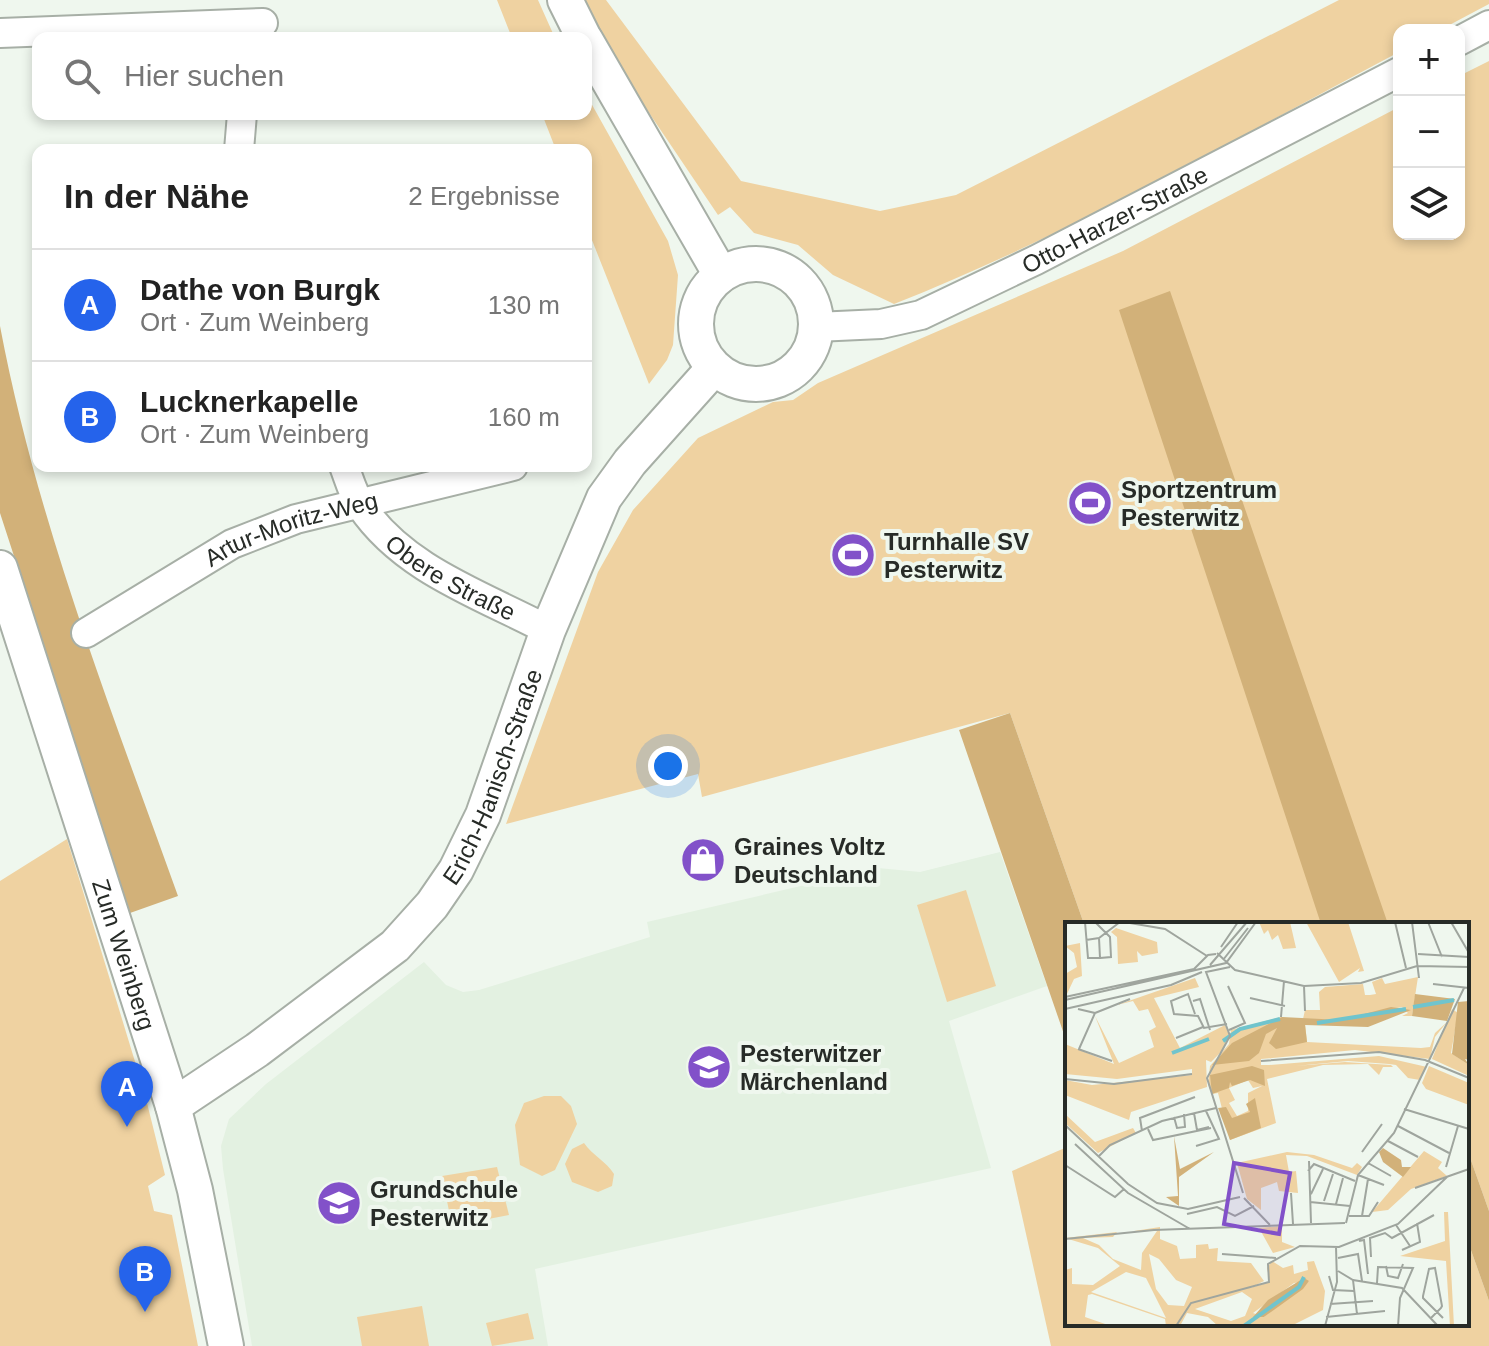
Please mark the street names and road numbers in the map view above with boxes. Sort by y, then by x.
street label: Otto-Harzer-Straße [1017,160,1212,278]
street label: Artur-Moritz-Weg [199,486,380,571]
street label: Obere Straße [381,529,520,625]
street label: Erich-Hanisch-Straße [437,665,547,889]
street label: Zum Weinberg [87,876,161,1033]

